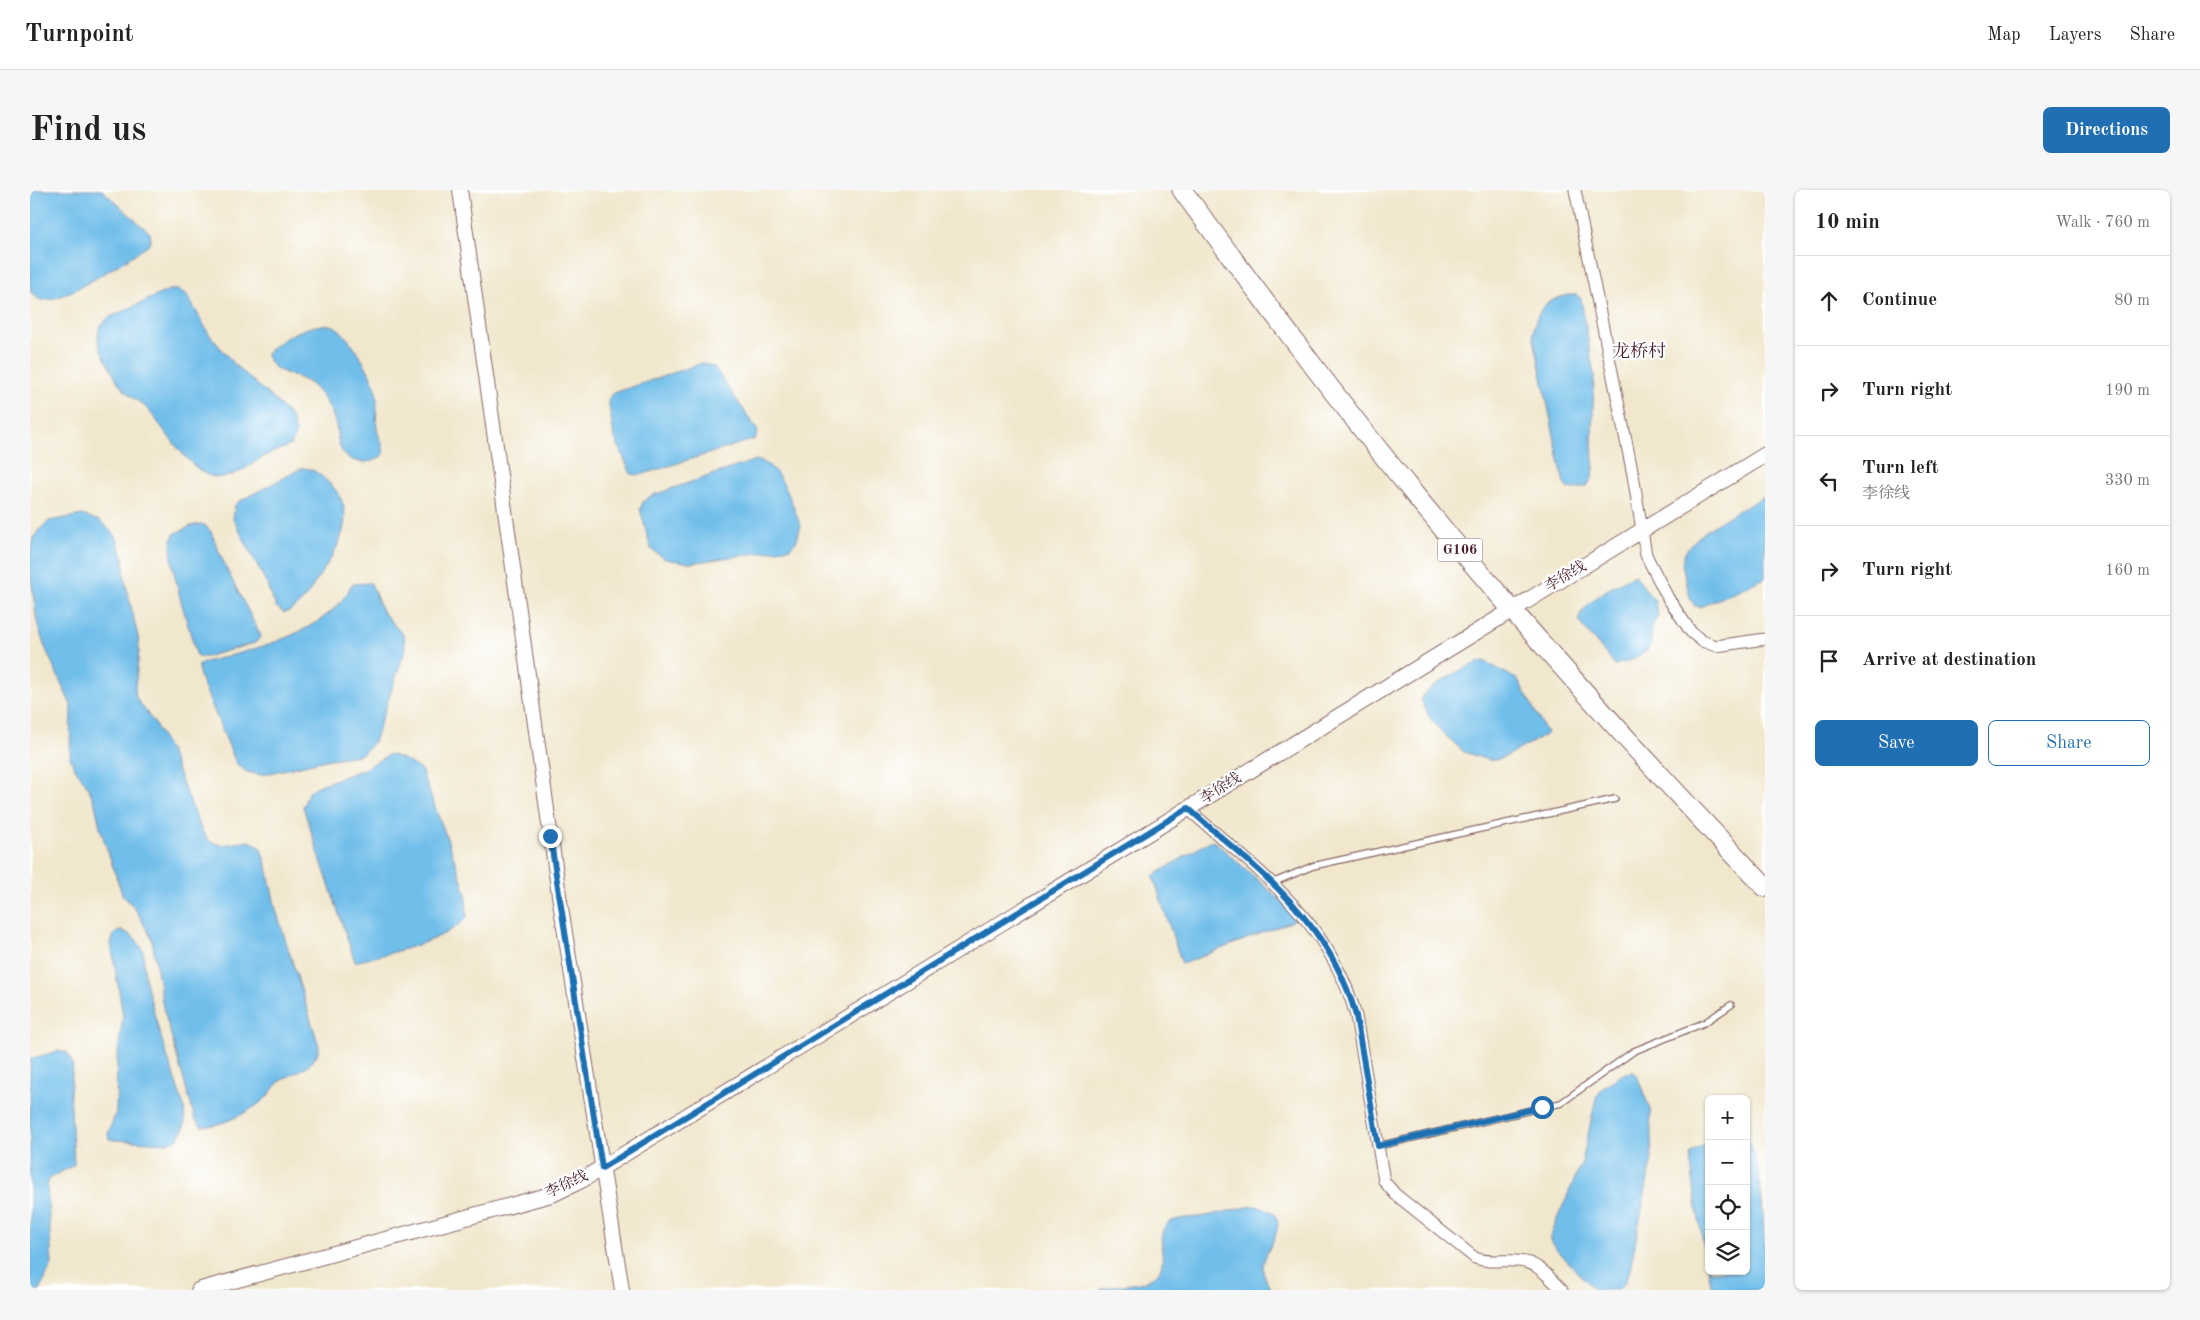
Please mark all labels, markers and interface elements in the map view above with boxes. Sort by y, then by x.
text: Turnpoint [25,23,133,47]
text: Map [1987,26,2021,44]
text: Layers [2049,26,2101,44]
text: Share [2129,26,2175,44]
button: Directions [2043,107,2170,153]
text: Find us [30,113,146,148]
text: 10 min [1815,212,1880,233]
text: Walk · 760 m [2055,215,2150,231]
icon: ahead [1815,287,1843,315]
text: Continue [1862,291,1937,310]
text: 80 m [2114,293,2150,309]
district label: 龙桥村 [1612,341,1666,361]
icon: right [1815,377,1843,405]
text: Turn right [1862,381,1952,400]
text: 190 m [2105,383,2150,399]
text: Turn left [1862,459,1939,478]
icon: left [1815,467,1843,495]
text: 330 m [2105,473,2150,489]
text: 李徐线 [1862,486,1910,502]
road number: G106 [1438,538,1482,562]
street label: 李徐线 [1542,557,1589,595]
icon: right [1815,557,1843,585]
text: Turn right [1862,561,1952,580]
text: 160 m [2105,563,2150,579]
icon: arrive [1815,647,1843,675]
text: Arrive at destination [1862,651,2036,670]
button: Save [1815,720,1978,766]
button: Share [1988,720,2150,766]
street label: 李徐线 [1197,769,1244,807]
route end [539,825,562,848]
map controls [1705,1095,1750,1275]
button: + [1705,1095,1750,1140]
route start [1531,1096,1554,1119]
button: − [1705,1140,1750,1185]
street label: 李徐线 [543,1167,591,1201]
button: locate [1705,1185,1750,1230]
button: layers [1705,1230,1750,1275]

